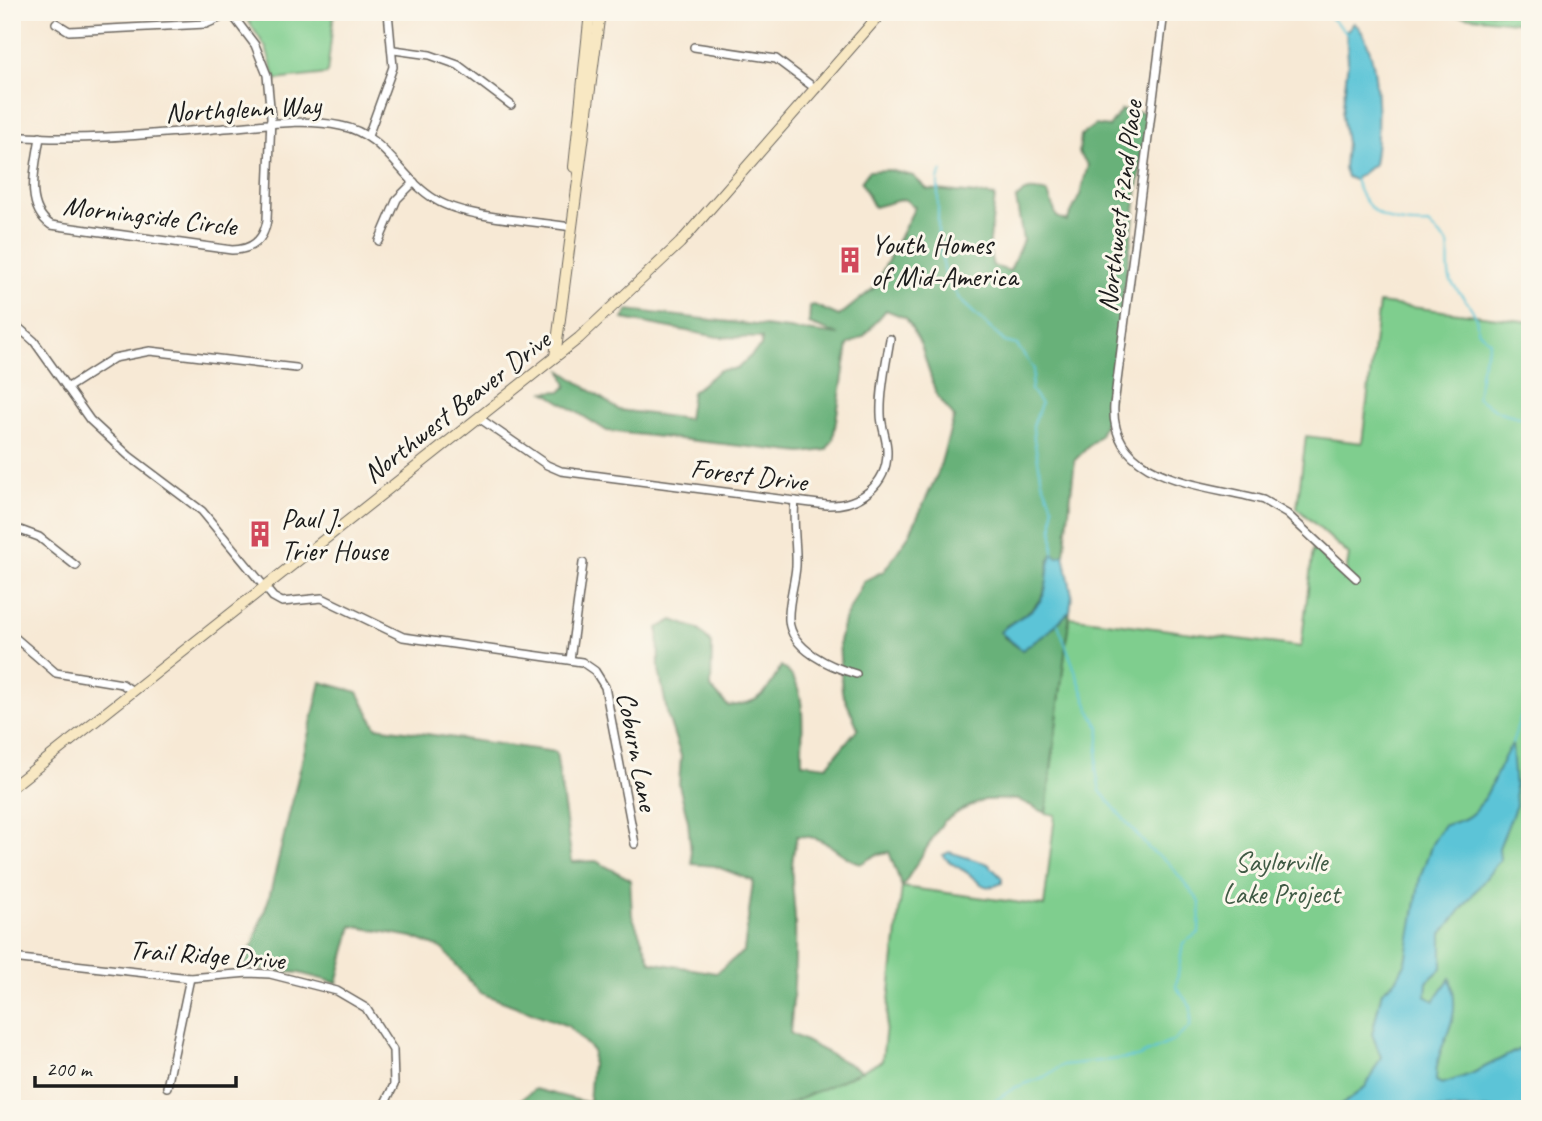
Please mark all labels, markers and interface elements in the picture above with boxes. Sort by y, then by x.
street label: Northglenn Way [164,87,324,130]
street label: Northwest 72nd Place [1089,97,1150,314]
street label: Morningside Circle [61,188,240,244]
place label: Youth Homes of Mid-America [871,227,1020,294]
building icon: Youth Homes of Mid-America [835,245,865,275]
street label: Northwest Beaver Drive [356,321,559,490]
street label: Forest Drive [689,450,811,499]
place label: Paul J. Trier House [281,501,390,568]
building icon: Paul J. Trier House [245,519,275,549]
street label: Coburn Lane [609,689,667,815]
park label: Saylorville Lake Project [1223,844,1342,911]
street label: Trail Ridge Drive [128,932,288,978]
scale bar [35,1044,236,1088]
text: 200 m [46,1056,93,1082]

